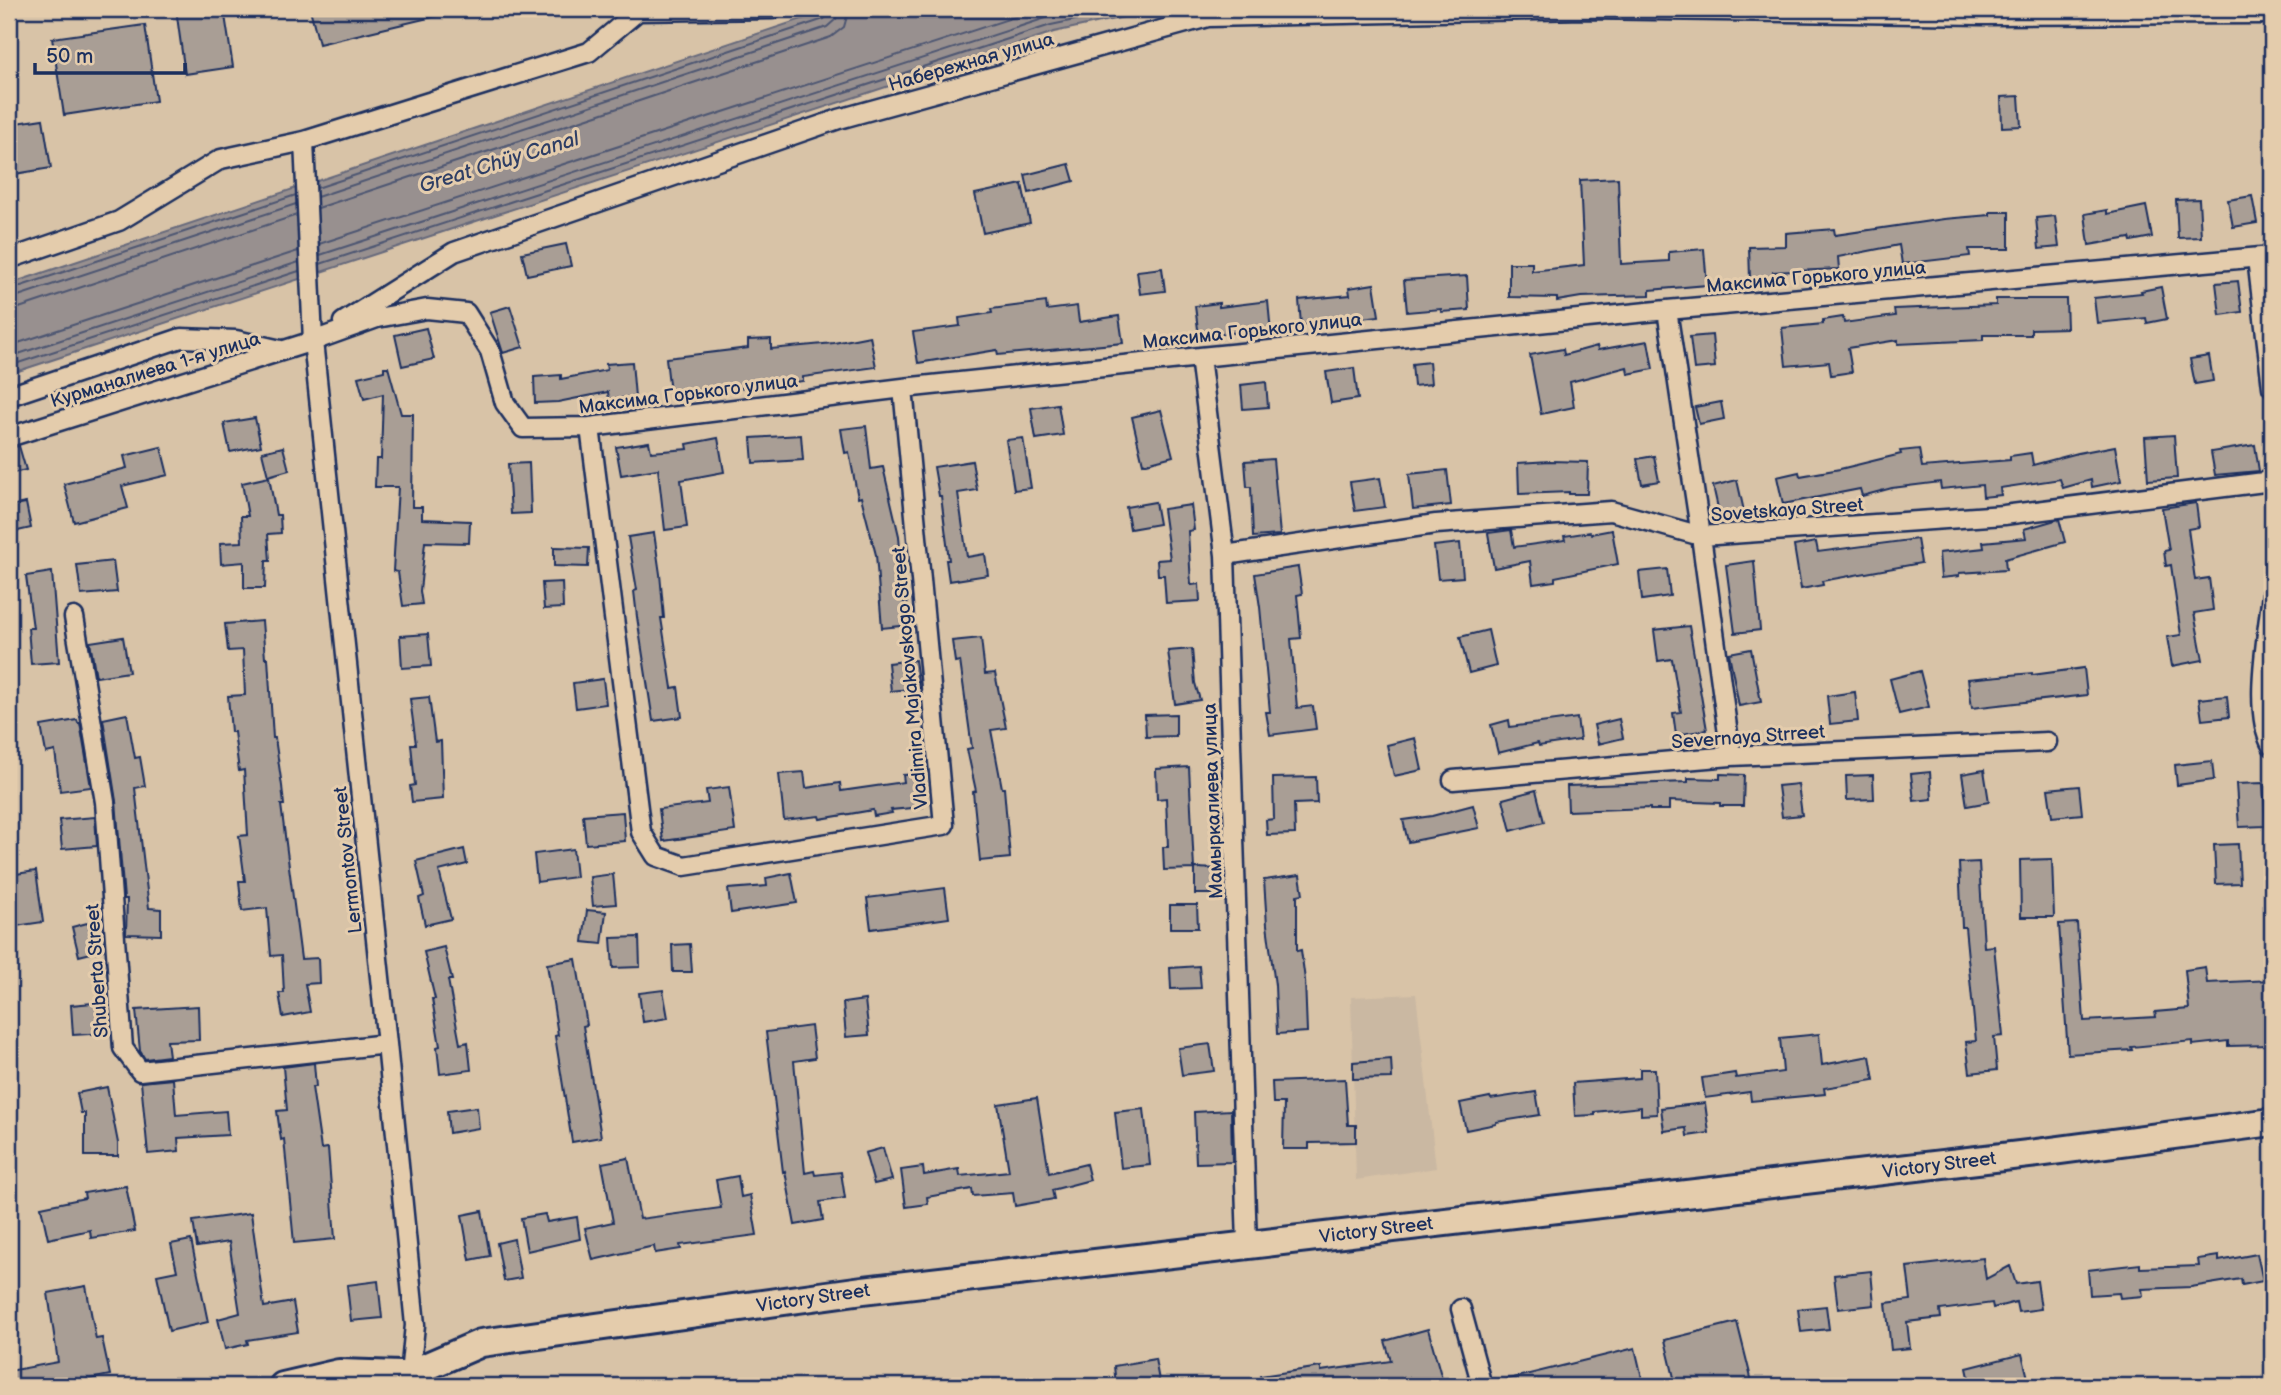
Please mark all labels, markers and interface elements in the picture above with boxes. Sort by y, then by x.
street label: Набережная улица [886,28,1057,97]
scale bar [35,32,186,76]
text: 50 m [46,44,93,69]
water label: Great Chüy Canal [416,126,583,199]
street label: Максима Горького улица [1705,256,1927,299]
street label: Максима Горького улица [1141,309,1363,354]
street label: Курманалиева 1-я улица [48,328,263,413]
street label: Максима Горького улица [577,370,799,419]
street label: Sovetskaya Street [1710,494,1864,527]
street label: Vladimira Majakovskogo Street [888,545,933,810]
street label: Мамыркалиева улица [1199,703,1228,899]
street label: Severnaya Strreet [1671,721,1826,754]
street label: Lermontov Street [329,785,368,934]
street label: Shuberta Street [81,903,114,1039]
street label: Victory Street [1881,1147,1998,1184]
street label: Victory Street [1318,1212,1435,1249]
street label: Victory Street [755,1279,872,1318]

